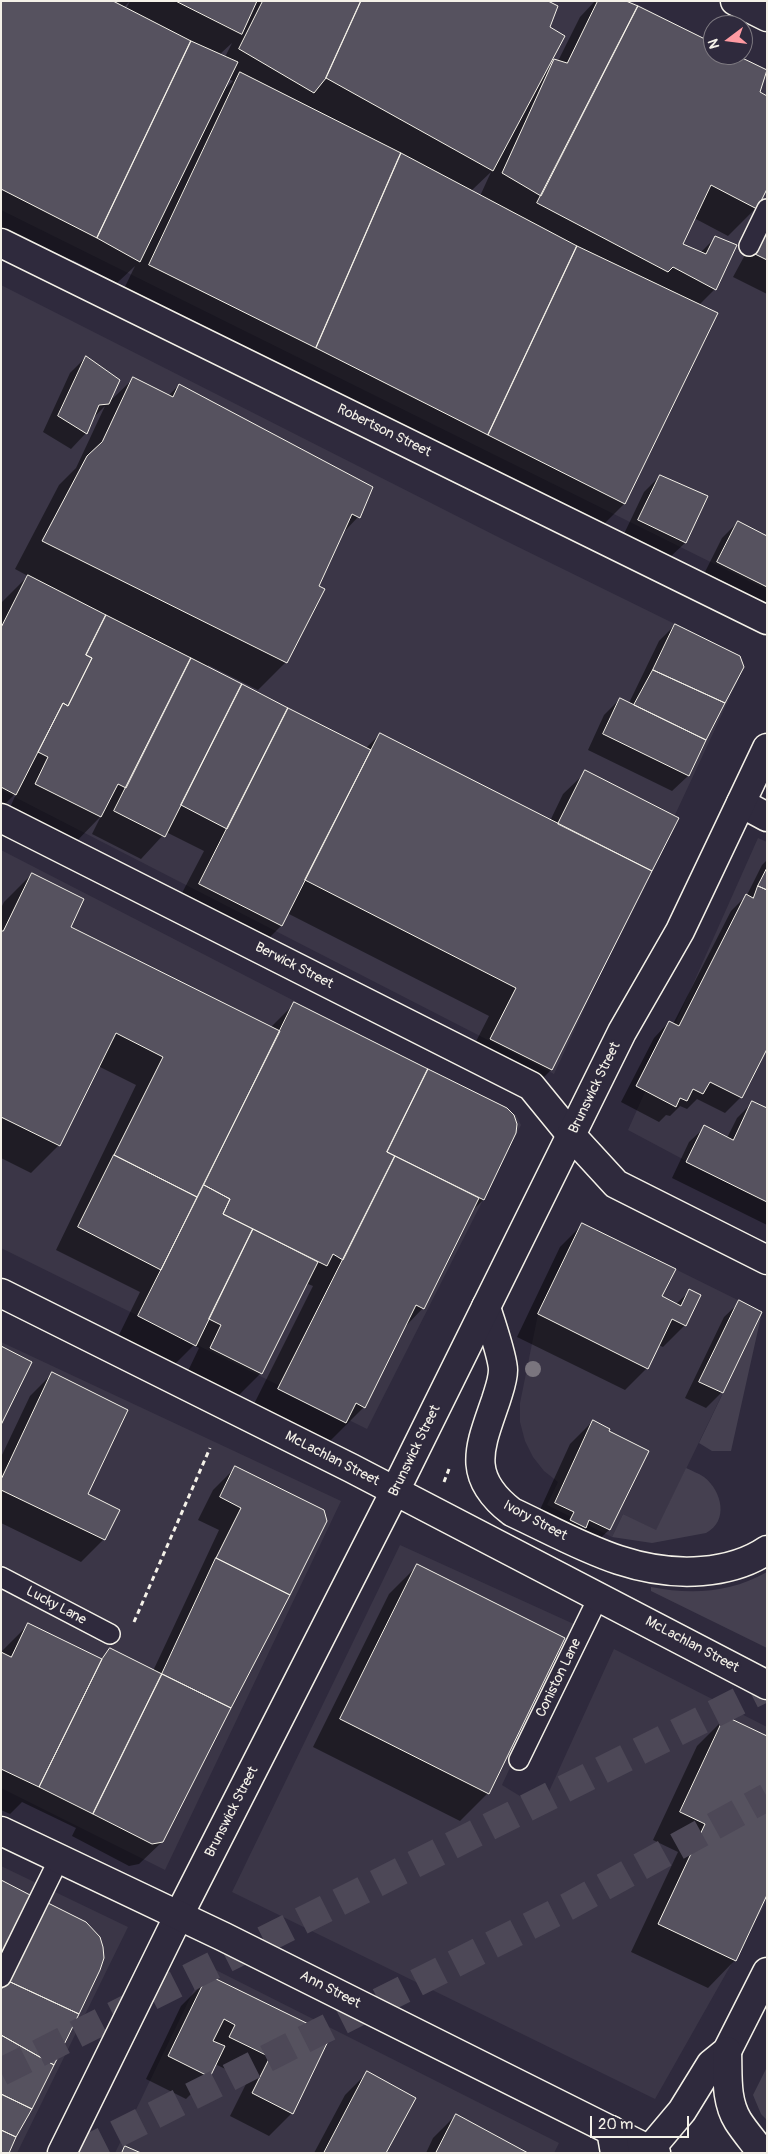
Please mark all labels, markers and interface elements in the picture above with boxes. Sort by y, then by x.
north arrow [703,15,753,65]
text: N [705,37,723,51]
street label: Robertson Street [334,401,434,461]
street label: Berwick Street [252,939,336,993]
street label: Brunswick Street [566,1039,624,1137]
street label: Brunswick Street [386,1402,444,1500]
street label: McLachlan Street [282,1428,382,1490]
street label: Ivory Street [500,1497,570,1545]
street label: Lucky Lane [23,1583,89,1629]
street label: McLachlan Street [642,1613,742,1677]
street label: Coniston Lane [533,1636,585,1720]
street label: Brunswick Street [202,1764,262,1860]
street label: Ann Street [297,1968,363,2012]
scale bar [593,2106,692,2138]
text: 20 m [598,2115,633,2134]

